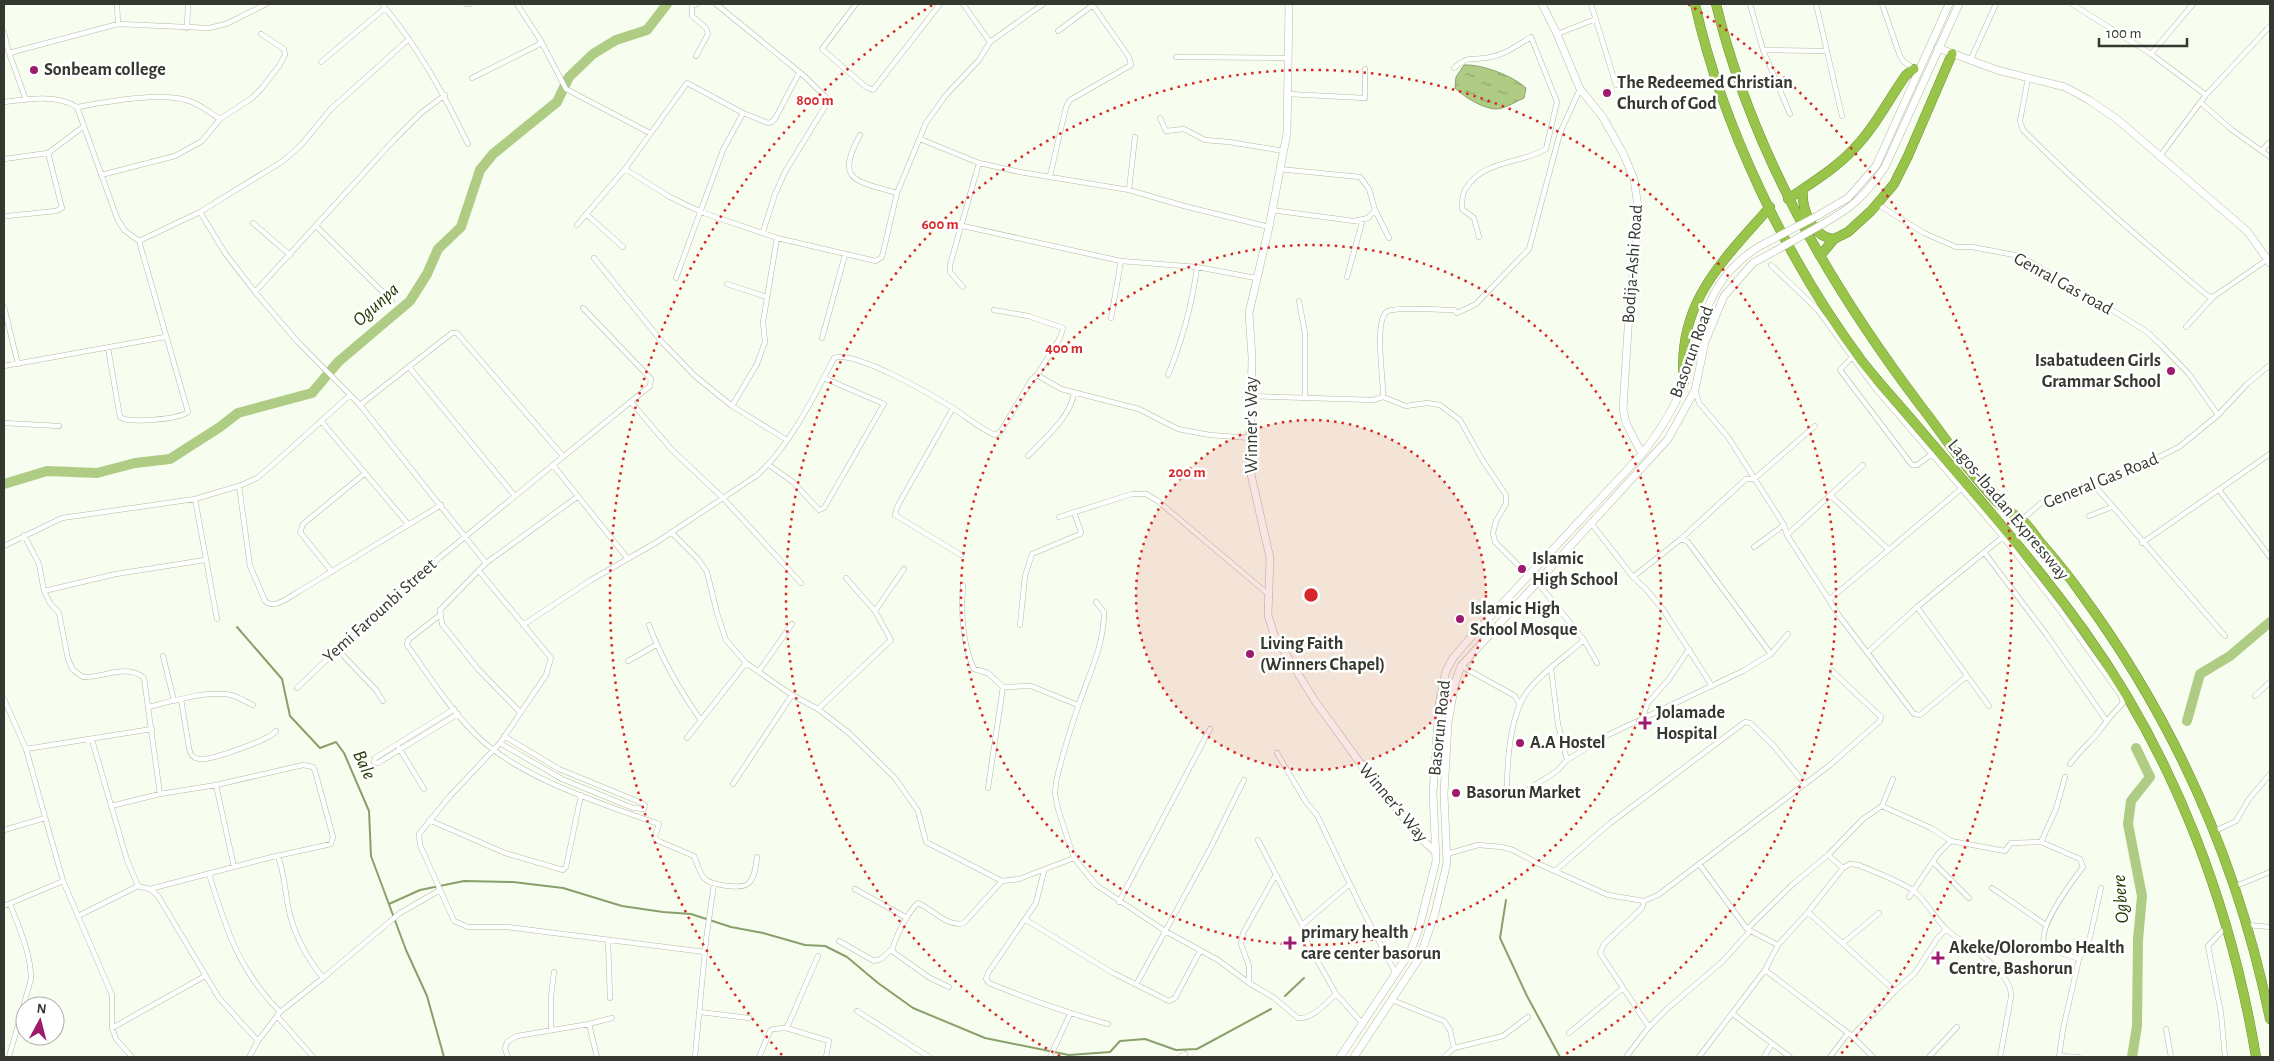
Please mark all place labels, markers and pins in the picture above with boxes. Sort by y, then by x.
place label: Sonbeam college [44,61,166,79]
marker: Sonbeam college [28,64,40,76]
place label: The Redeemed Christian Church of God [1617,74,1793,113]
marker: The Redeemed Christian Church of God [1601,87,1613,99]
place label: Isabatudeen Girls Grammar School [2035,352,2161,391]
marker: Isabatudeen Girls Grammar School [2165,365,2177,377]
place label: Islamic High School [1532,550,1618,589]
marker: Islamic High School [1516,563,1528,575]
centre of rings [1302,586,1320,604]
place label: Islamic High School Mosque [1470,600,1577,639]
marker: Islamic High School Mosque [1454,613,1466,625]
place label: Living Faith (Winners Chapel) [1260,635,1385,674]
marker: Living Faith (Winners Chapel) [1244,648,1256,660]
place label: Jolamade Hospital [1656,704,1725,743]
marker: Jolamade Hospital [1638,716,1652,730]
place label: A.A Hostel [1530,734,1606,752]
marker: A.A Hostel [1514,737,1526,749]
place label: Basorun Market [1466,784,1581,802]
marker: Basorun Market [1450,787,1462,799]
place label: primary health care center basorun [1301,924,1441,963]
marker: primary health care center basorun [1283,936,1297,950]
place label: Akeke/Olorombo Health Centre, Bashorun [1949,939,2125,978]
marker: Akeke/Olorombo Health Centre, Bashorun [1931,951,1945,965]

